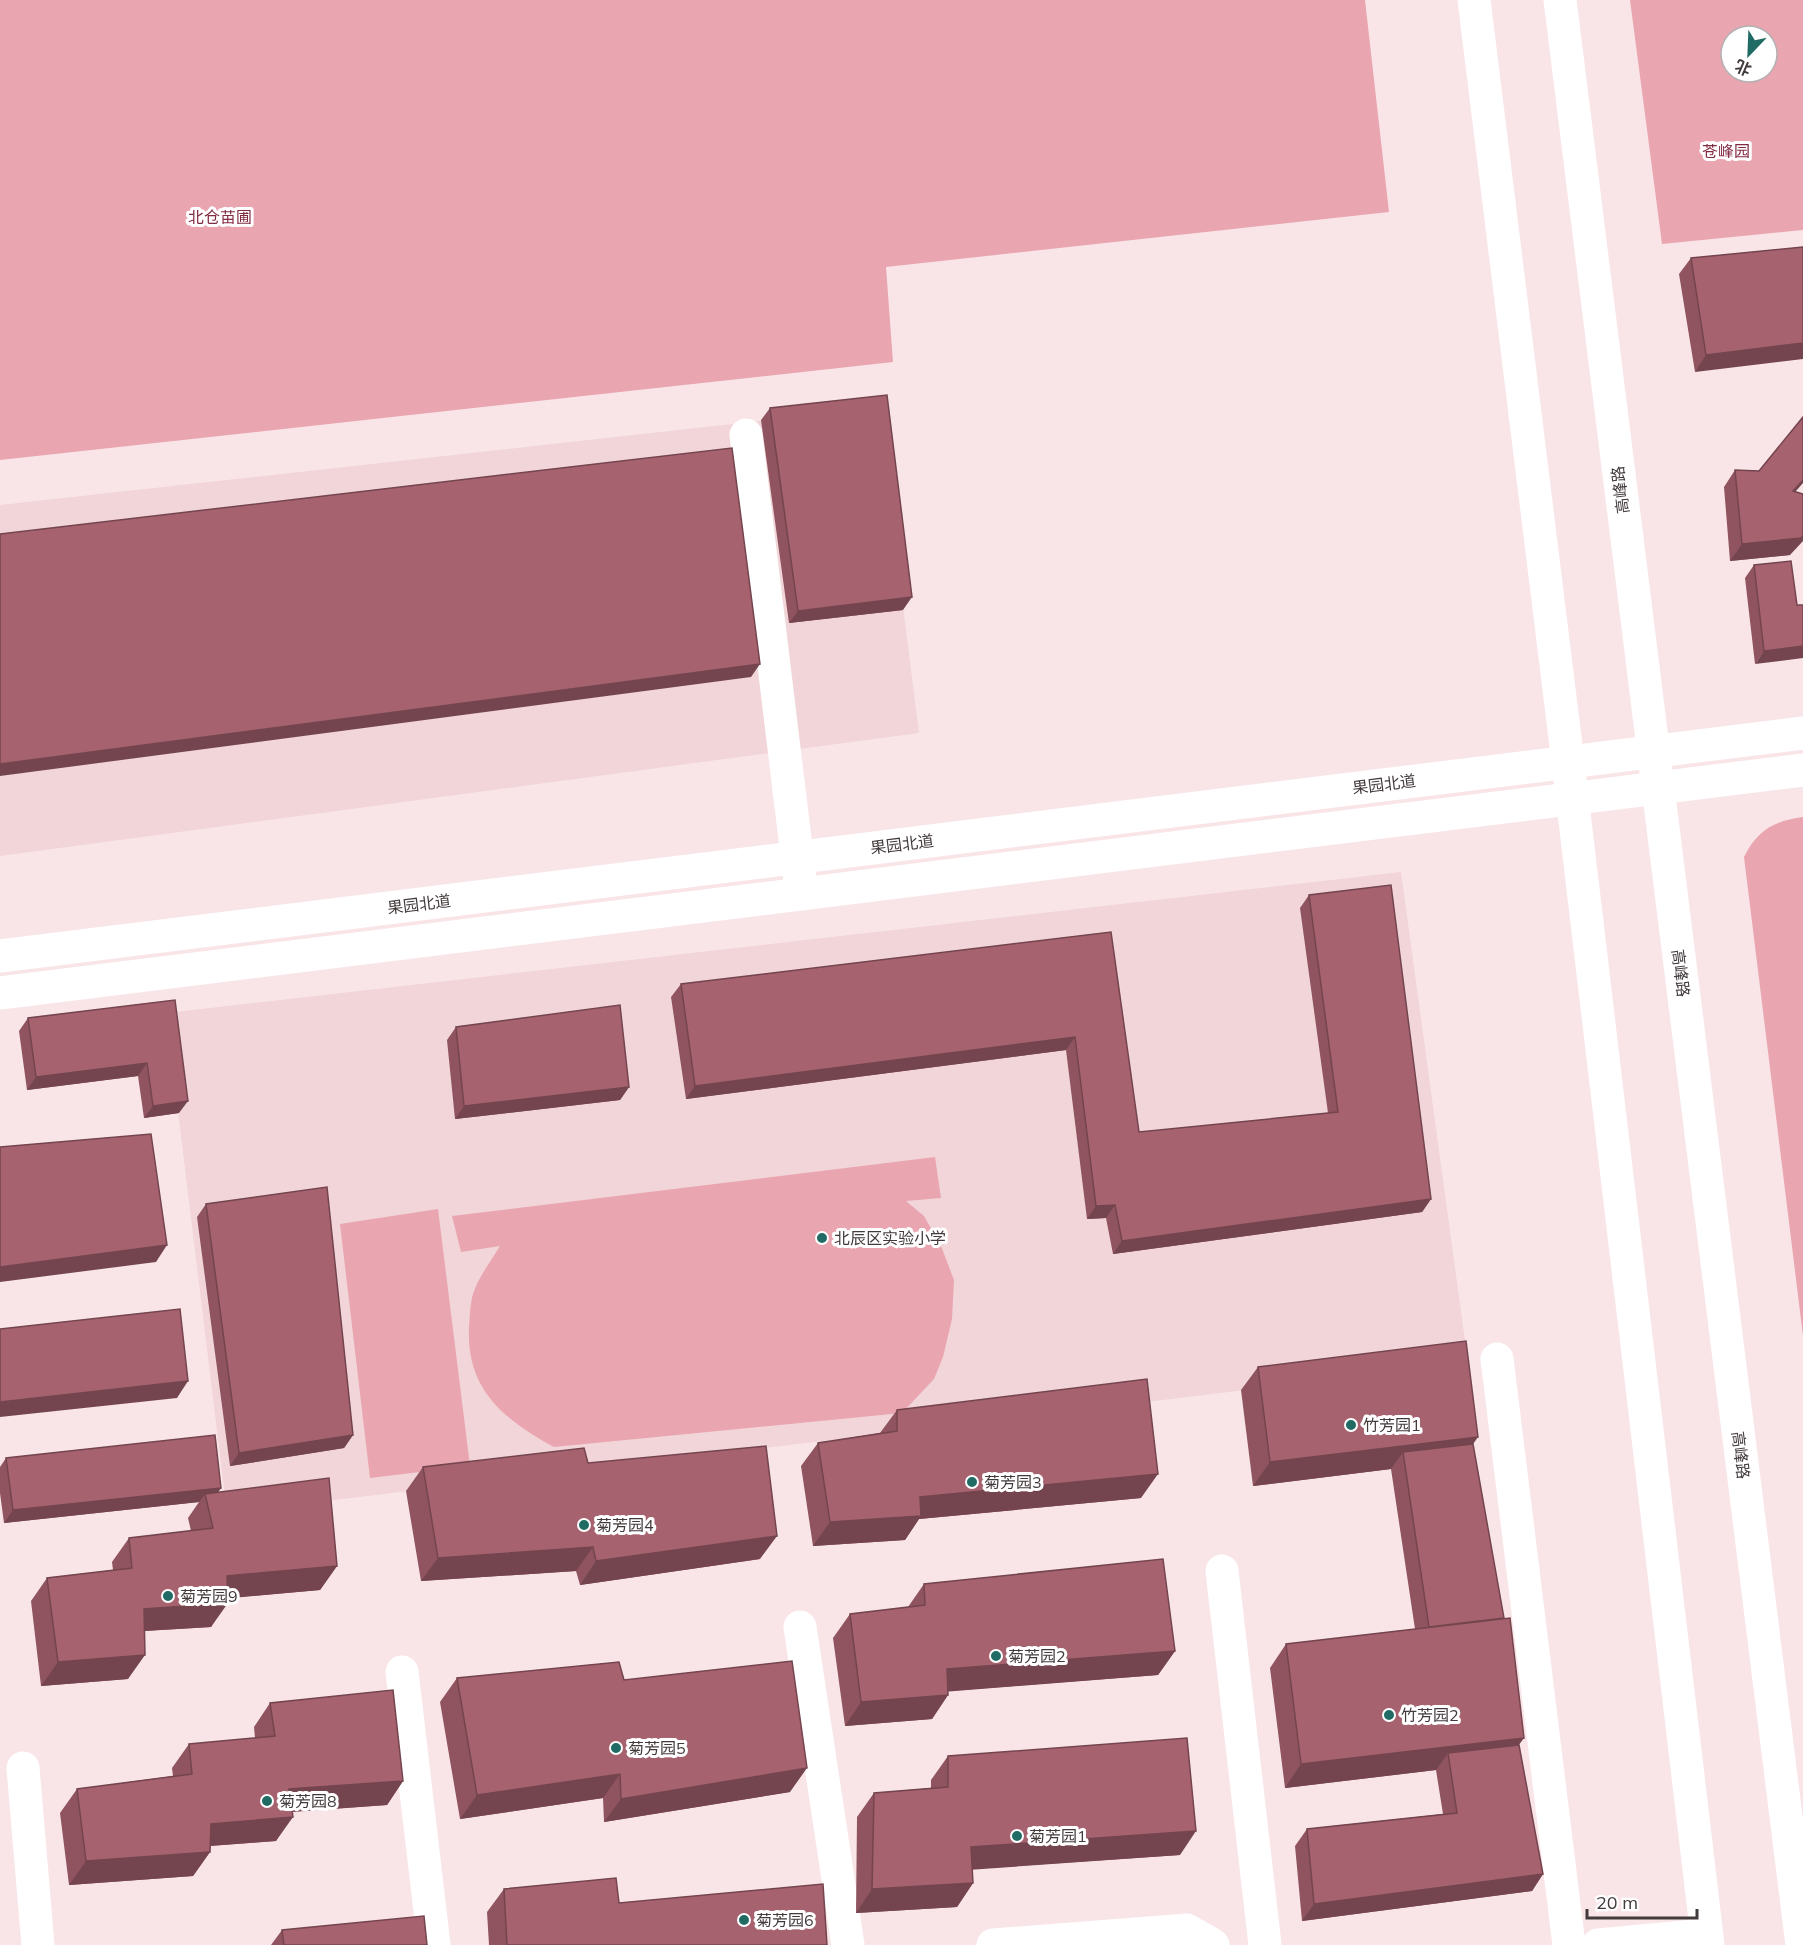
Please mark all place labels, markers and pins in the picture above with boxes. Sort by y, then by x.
place label: 北辰区实验小学 [834,1228,946,1248]
marker: 北辰区实验小学 [815,1231,829,1245]
place label: 竹芳园1 [1363,1415,1421,1435]
marker: 竹芳园1 [1344,1418,1358,1432]
place label: 菊芳园3 [984,1472,1042,1492]
marker: 菊芳园3 [965,1475,979,1489]
place label: 菊芳园4 [596,1515,654,1535]
marker: 菊芳园4 [577,1518,591,1532]
place label: 菊芳园9 [180,1586,238,1606]
marker: 菊芳园9 [161,1589,175,1603]
place label: 菊芳园2 [1008,1646,1066,1666]
marker: 菊芳园2 [989,1649,1003,1663]
place label: 竹芳园2 [1401,1705,1459,1725]
marker: 竹芳园2 [1382,1708,1396,1722]
place label: 菊芳园5 [628,1738,686,1758]
marker: 菊芳园5 [609,1741,623,1755]
place label: 菊芳园8 [279,1791,337,1811]
marker: 菊芳园8 [260,1794,274,1808]
place label: 菊芳园1 [1029,1826,1087,1846]
marker: 菊芳园1 [1010,1829,1024,1843]
place label: 菊芳园6 [756,1910,814,1930]
marker: 菊芳园6 [737,1913,751,1927]

